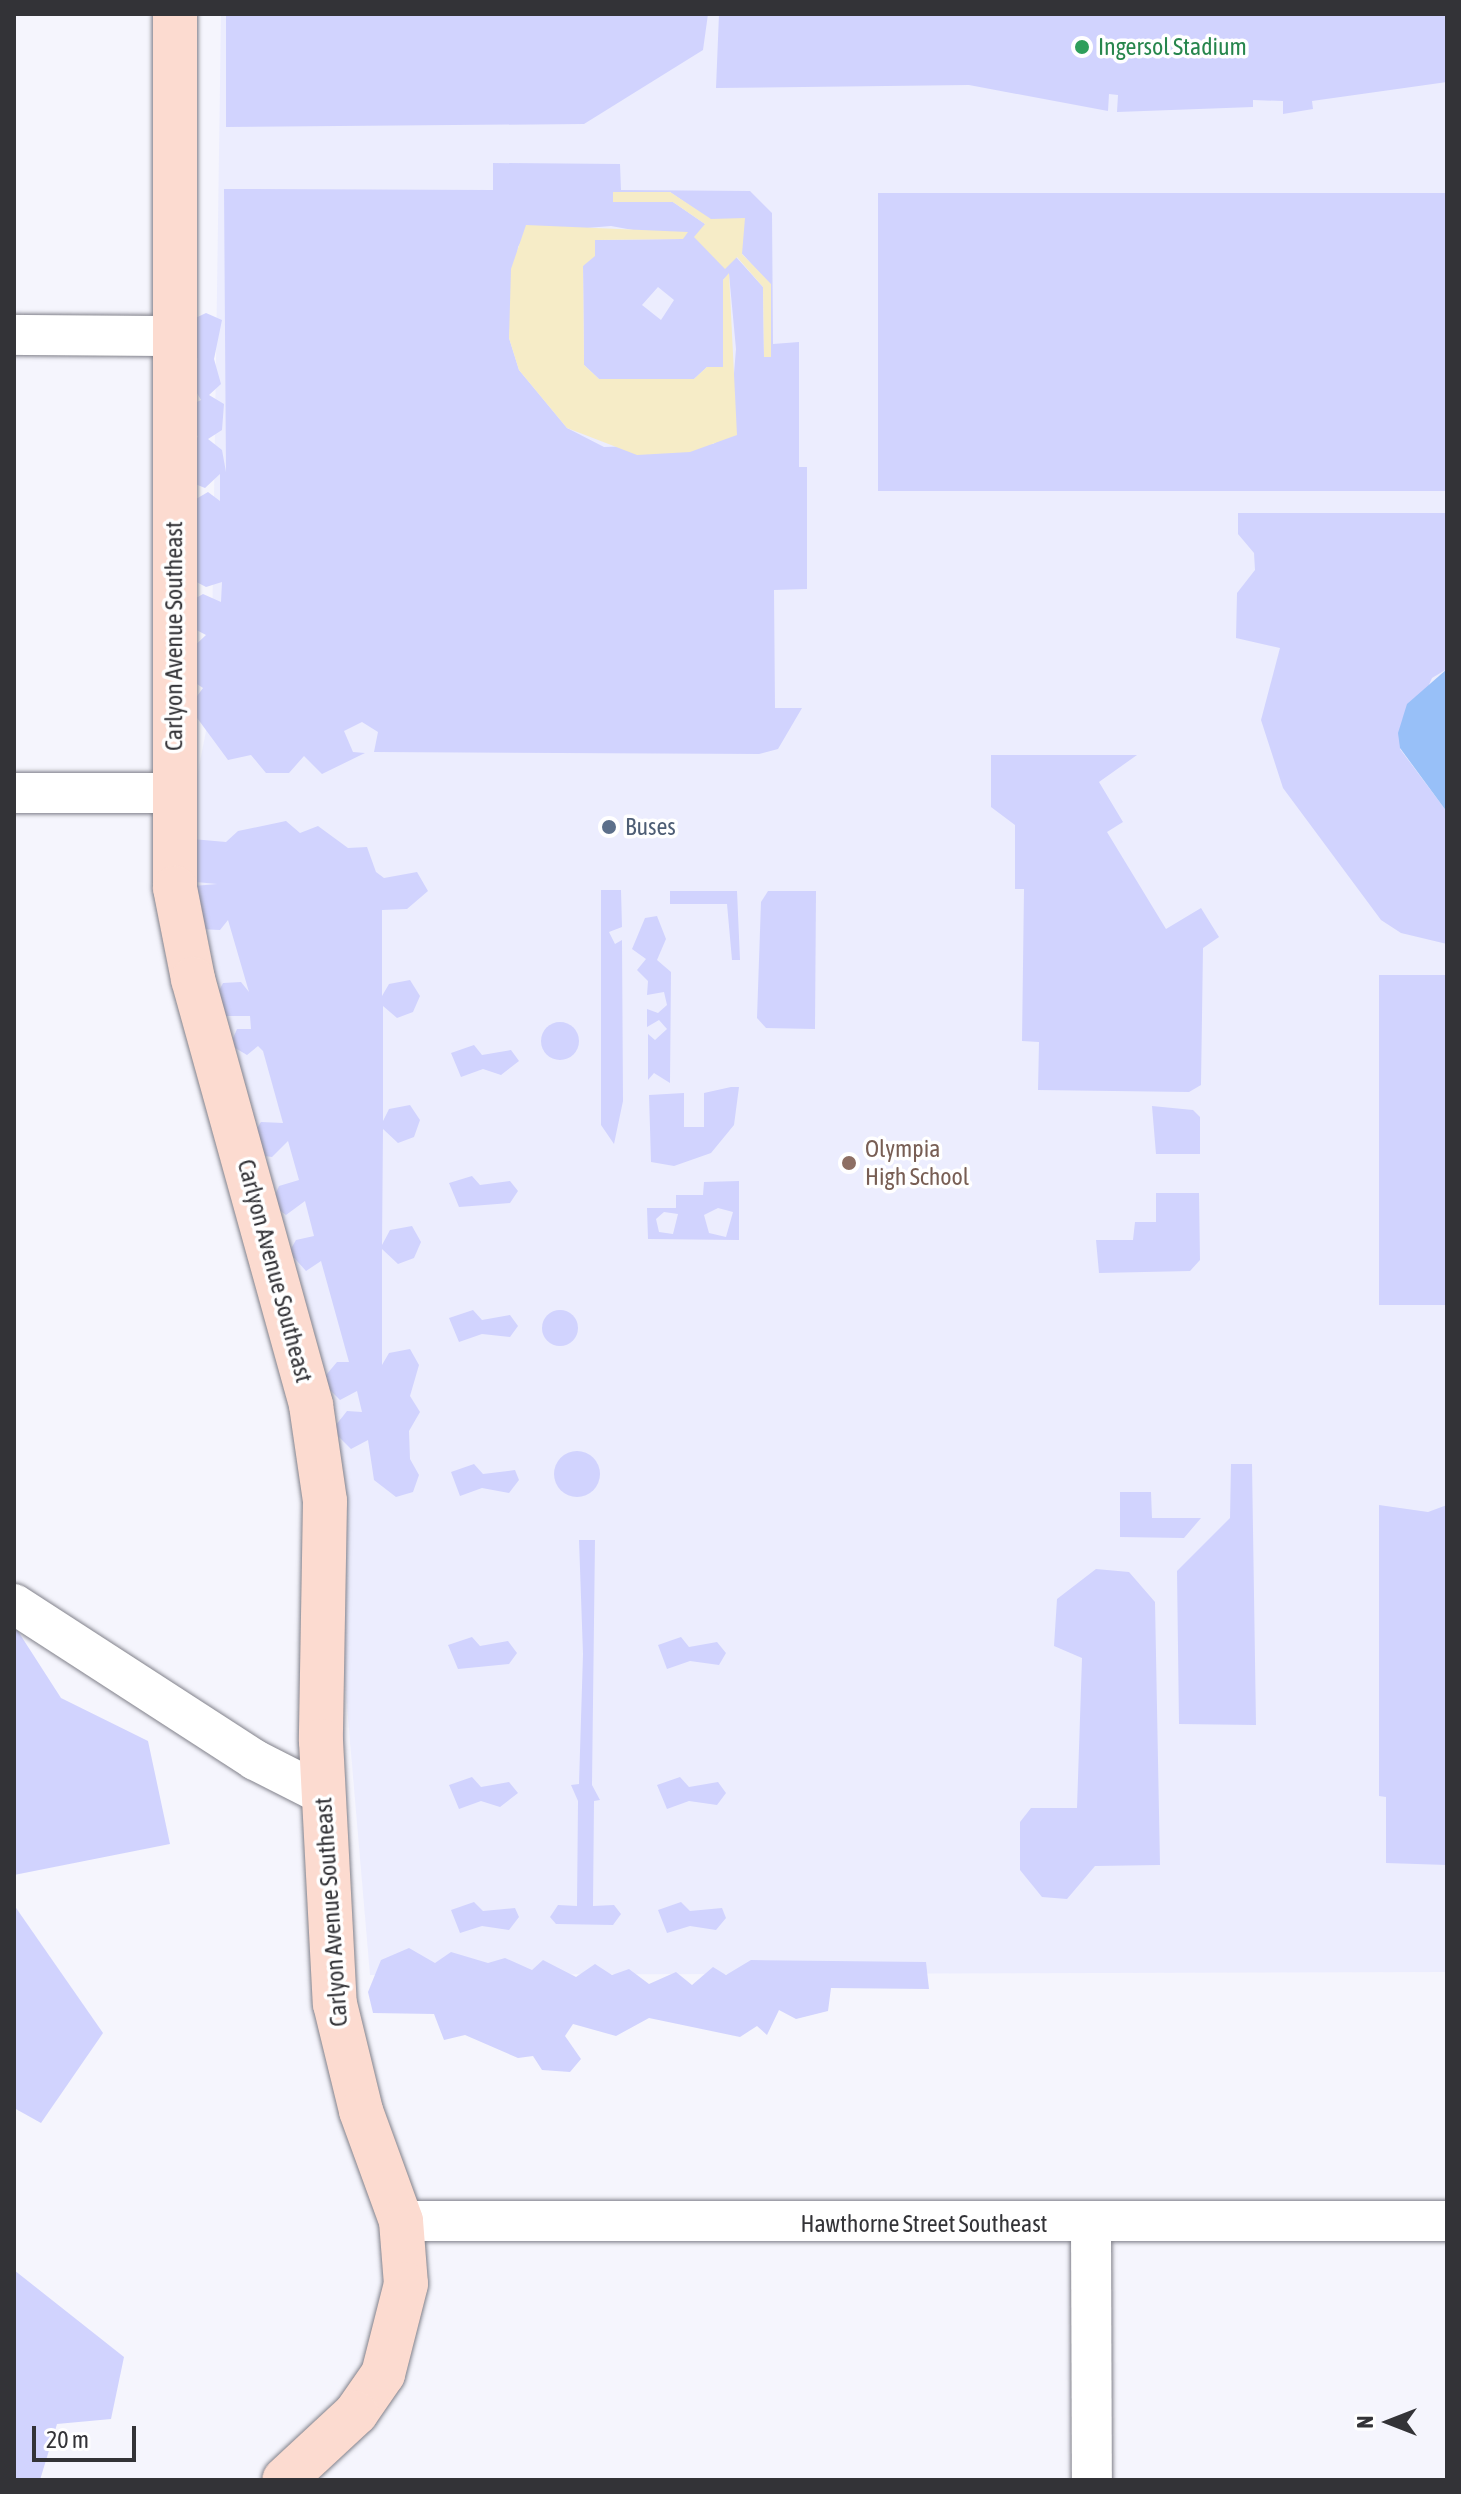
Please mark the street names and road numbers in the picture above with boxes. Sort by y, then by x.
street label: Carlyon Avenue Southeast [160,521,188,751]
street label: Carlyon Avenue Southeast [231,1156,319,1386]
street label: Carlyon Avenue Southeast [309,1796,353,2028]
street label: Hawthorne Street Southeast [800,2210,1048,2238]

